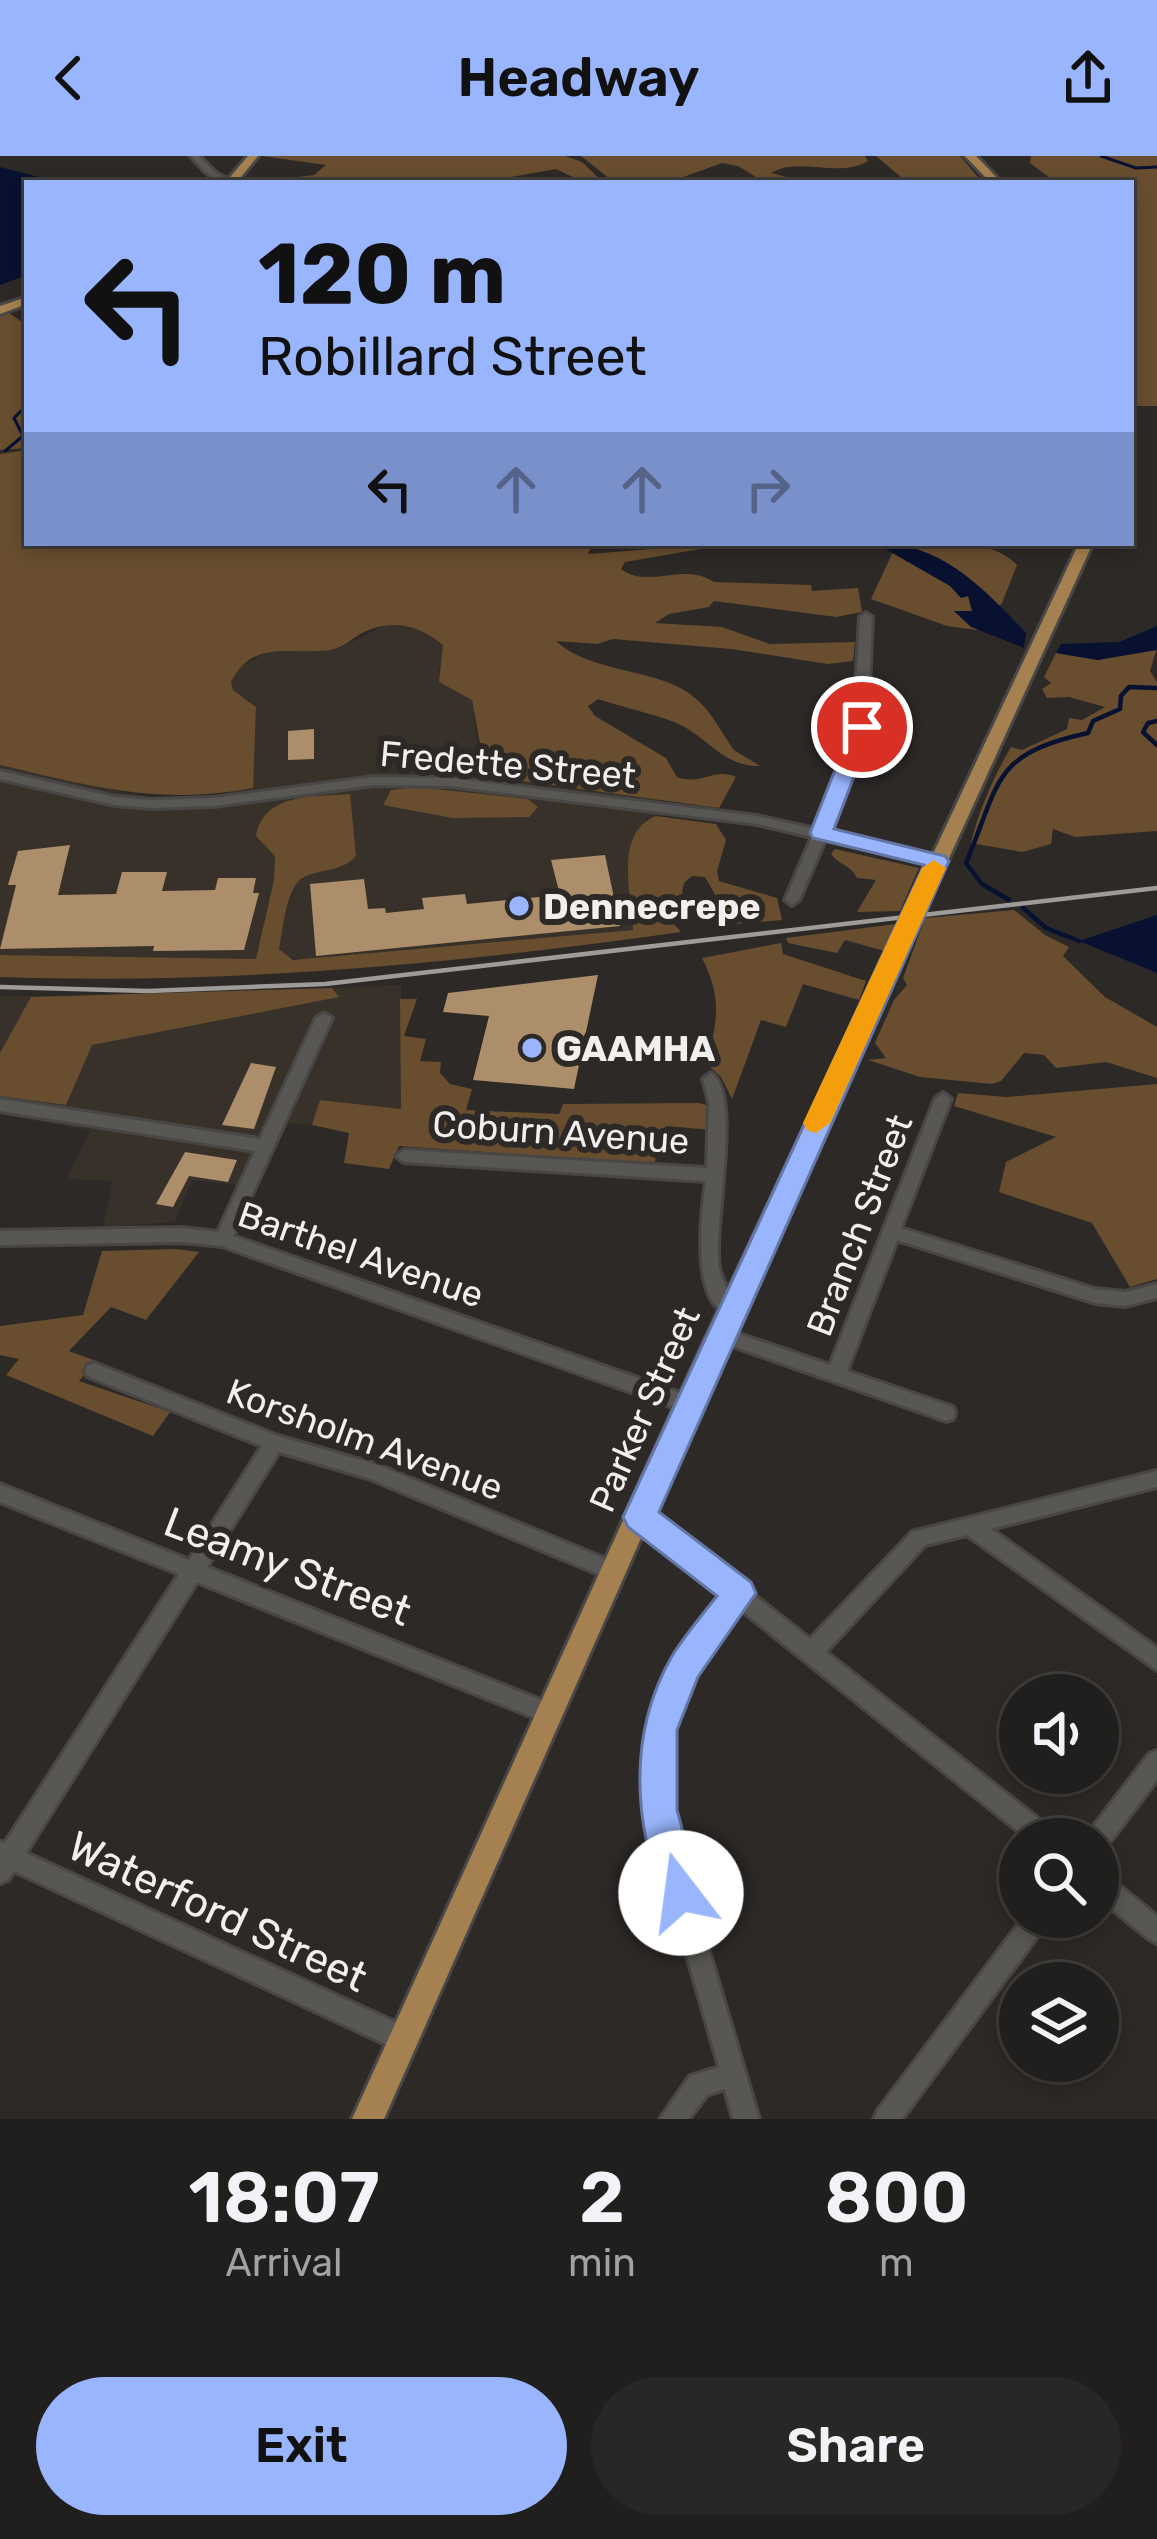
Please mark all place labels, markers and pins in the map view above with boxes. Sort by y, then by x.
pin [811,676,913,778]
place label: Dennecrepe [543,885,761,928]
marker: Dennecrepe [506,893,532,919]
place label: GAAMHA [556,1027,716,1070]
marker: GAAMHA [519,1035,545,1061]

